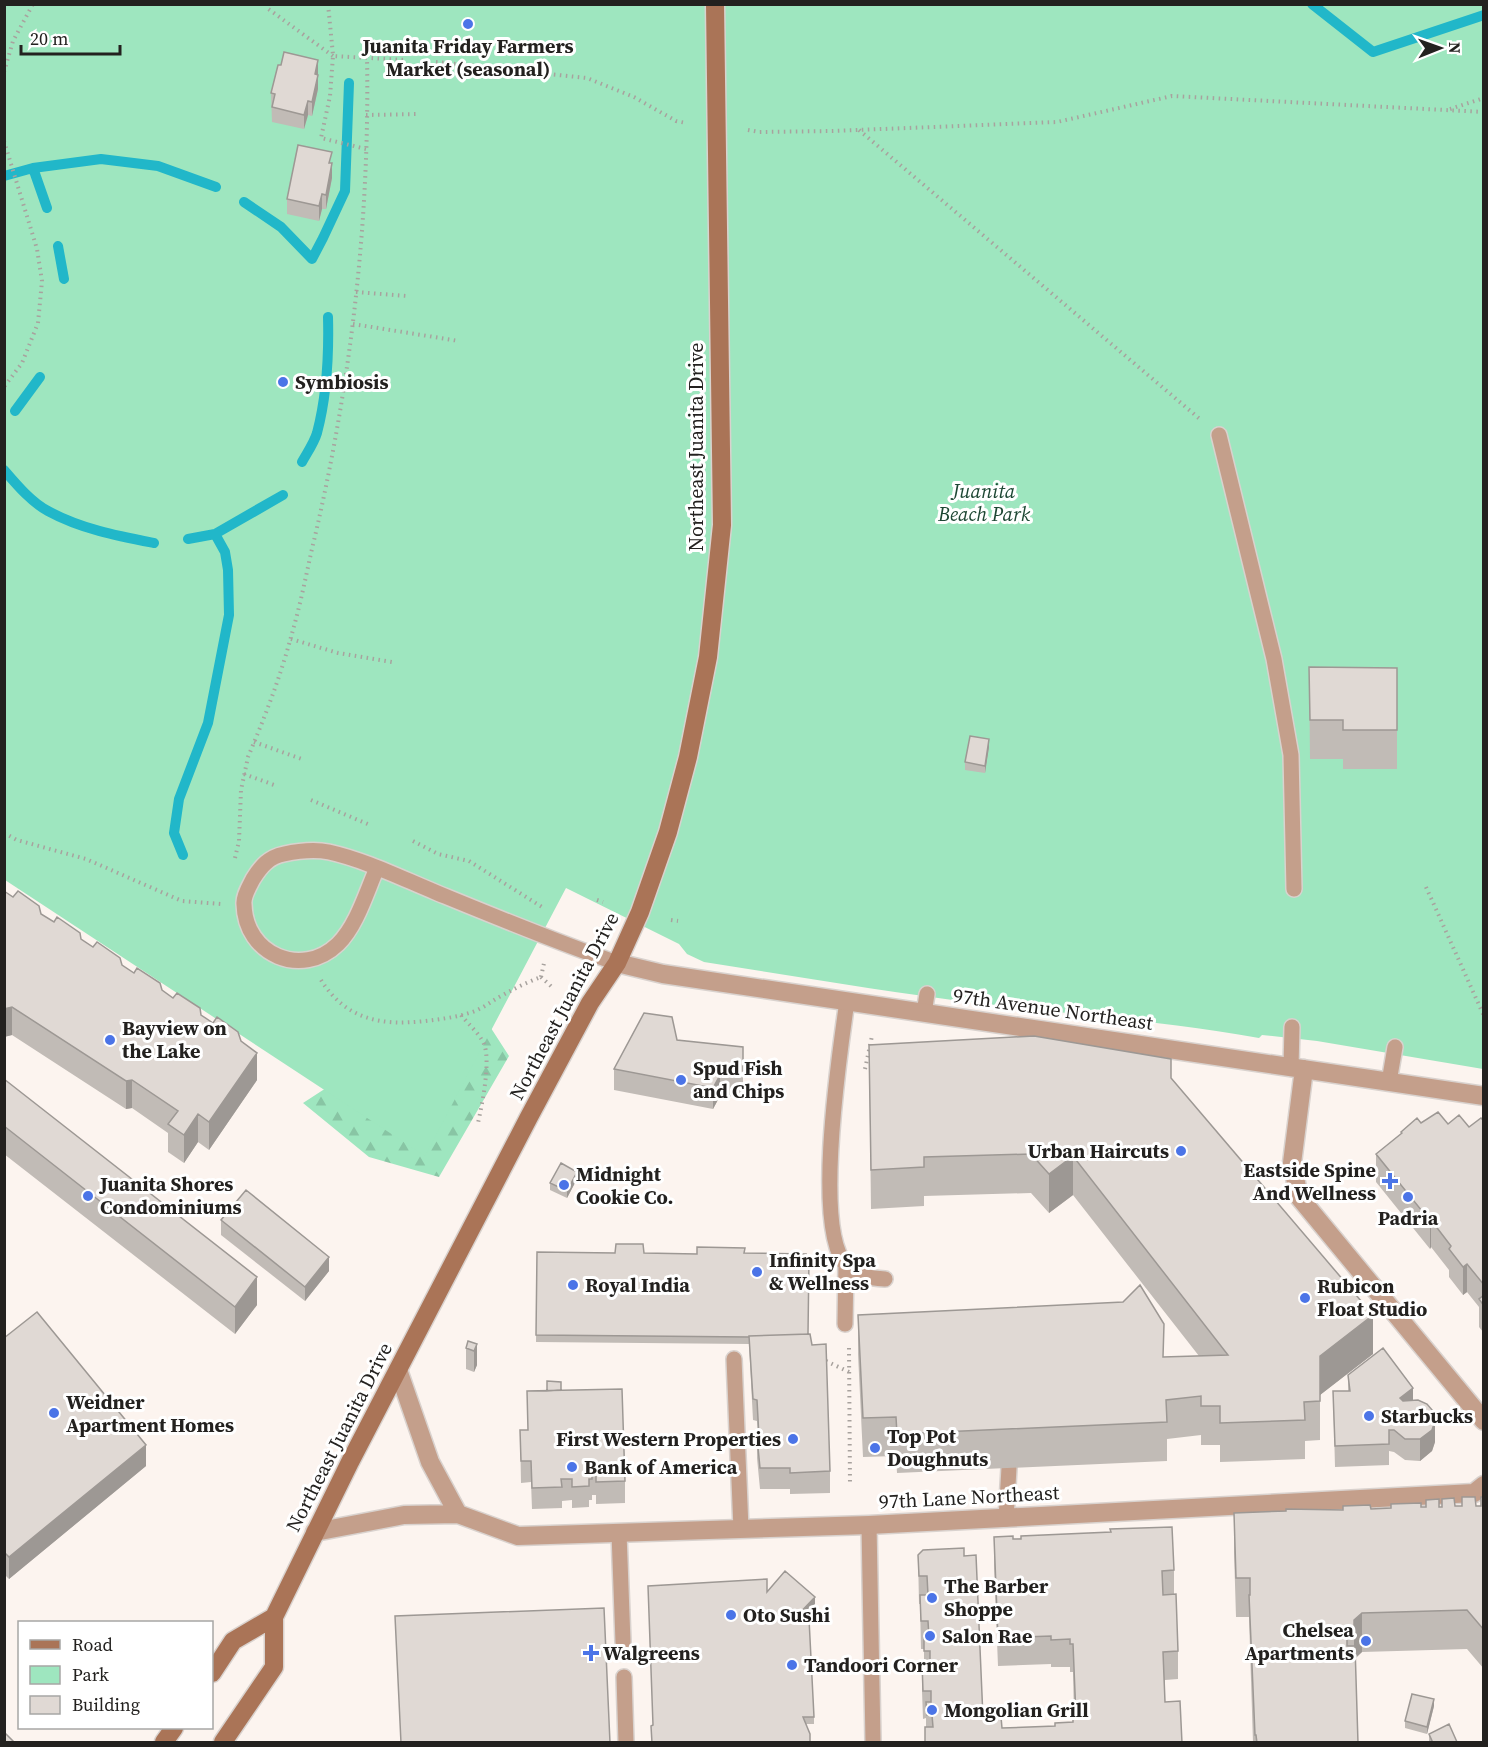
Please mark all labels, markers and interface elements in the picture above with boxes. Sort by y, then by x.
marker: Juanita Friday Farmers Market (seasonal) [461,17,475,31]
scale bar [21,18,120,56]
north arrow [1410,18,1470,78]
text: 20 m [30,26,68,51]
place label: Juanita Friday Farmers Market (seasonal) [360,32,574,83]
text: N [1444,42,1466,54]
street label: Northeast Juanita Drive [682,342,710,552]
place label: Symbiosis [295,368,389,396]
marker: Symbiosis [276,375,290,389]
park label: Juanita Beach Park [937,477,1031,528]
street label: Northeast Juanita Drive [503,907,625,1105]
street label: 97th Avenue Northeast [951,981,1155,1037]
place label: Bayview on the Lake [122,1014,227,1065]
marker: Bayview on the Lake [103,1033,117,1047]
place label: Spud Fish and Chips [693,1054,784,1105]
marker: Spud Fish and Chips [674,1073,688,1087]
place label: Urban Haircuts [1027,1137,1169,1165]
marker: Urban Haircuts [1174,1144,1188,1158]
place label: Eastside Spine And Wellness [1243,1156,1376,1207]
place label: Midnight Cookie Co. [576,1160,673,1211]
place label: Juanita Shores Condominiums [98,1170,242,1221]
marker: Eastside Spine And Wellness [1381,1172,1399,1190]
marker: Midnight Cookie Co. [557,1178,571,1192]
marker: Juanita Shores Condominiums [81,1189,95,1203]
marker: Padria [1401,1190,1415,1204]
place label: Padria [1378,1204,1439,1232]
place label: Infinity Spa & Wellness [769,1246,876,1297]
marker: Infinity Spa & Wellness [750,1265,764,1279]
place label: Royal India [585,1271,690,1299]
place label: Rubicon Float Studio [1317,1272,1427,1323]
marker: Royal India [566,1278,580,1292]
marker: Rubicon Float Studio [1298,1291,1312,1305]
street label: Northeast Juanita Drive [279,1337,399,1537]
place label: Weidner Apartment Homes [66,1388,234,1439]
place label: Starbucks [1381,1402,1473,1430]
marker: Weidner Apartment Homes [47,1406,61,1420]
marker: Starbucks [1362,1409,1376,1423]
place label: Top Pot Doughnuts [887,1422,988,1473]
place label: First Western Properties [556,1425,781,1453]
marker: First Western Properties [786,1432,800,1446]
marker: Top Pot Doughnuts [868,1441,882,1455]
place label: Bank of America [584,1453,738,1481]
marker: Bank of America [565,1460,579,1474]
street label: 97th Lane Northeast [878,1478,1060,1516]
place label: The Barber Shoppe [944,1572,1049,1623]
marker: The Barber Shoppe [925,1591,939,1605]
place label: Oto Sushi [743,1601,830,1629]
marker: Oto Sushi [724,1608,738,1622]
place label: Chelsea Apartments [1245,1616,1354,1667]
legend [18,1621,213,1729]
place label: Salon Rae [942,1622,1032,1650]
marker: Salon Rae [923,1629,937,1643]
text: Road [72,1632,113,1657]
marker: Chelsea Apartments [1359,1634,1373,1648]
place label: Walgreens [603,1639,700,1667]
marker: Walgreens [584,1646,598,1660]
place label: Tandoori Corner [804,1651,959,1679]
marker: Tandoori Corner [785,1658,799,1672]
text: Park [72,1662,109,1687]
text: Building [72,1692,140,1717]
place label: Mongolian Grill [944,1696,1089,1724]
marker: Mongolian Grill [925,1703,939,1717]

